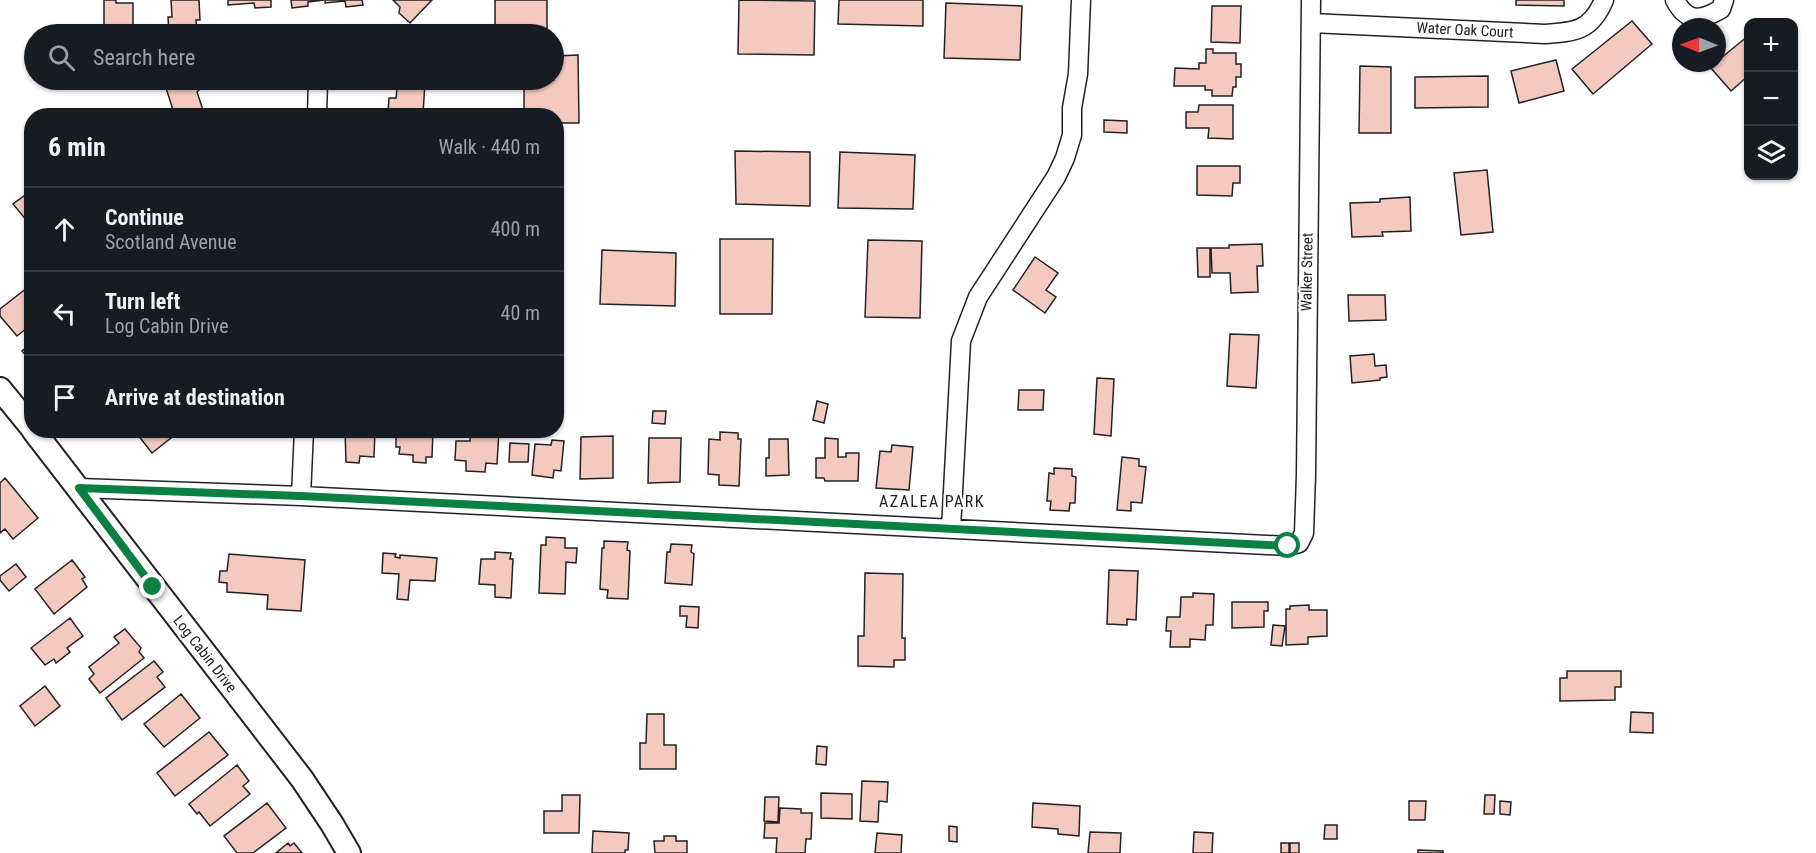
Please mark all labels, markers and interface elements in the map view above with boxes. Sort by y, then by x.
street label: Water Oak Court [1416,18,1514,42]
north arrow [1672,18,1726,72]
map controls [1744,18,1798,180]
button: + [1744,18,1798,72]
search box [24,24,564,90]
icon: search [45,41,78,74]
text: Search here [93,45,195,70]
button: − [1744,72,1798,126]
button: layers [1744,126,1798,180]
text: 6 min [48,132,106,162]
text: Walk · 440 m [439,135,540,159]
text: Continue [105,205,184,230]
icon: ahead [48,213,81,246]
text: 400 m [491,217,540,241]
text: Scotland Avenue [105,230,237,254]
street label: Walker Street [1297,233,1317,311]
text: Turn left [105,289,180,314]
icon: left [48,297,81,330]
text: 40 m [501,301,540,325]
text: Log Cabin Drive [105,314,229,338]
icon: arrive [48,381,81,414]
text: Arrive at destination [105,385,285,410]
district label: AZALEA PARK [879,492,985,511]
route start [1274,532,1300,558]
route end [139,573,165,599]
street label: Log Cabin Drive [169,612,241,696]

